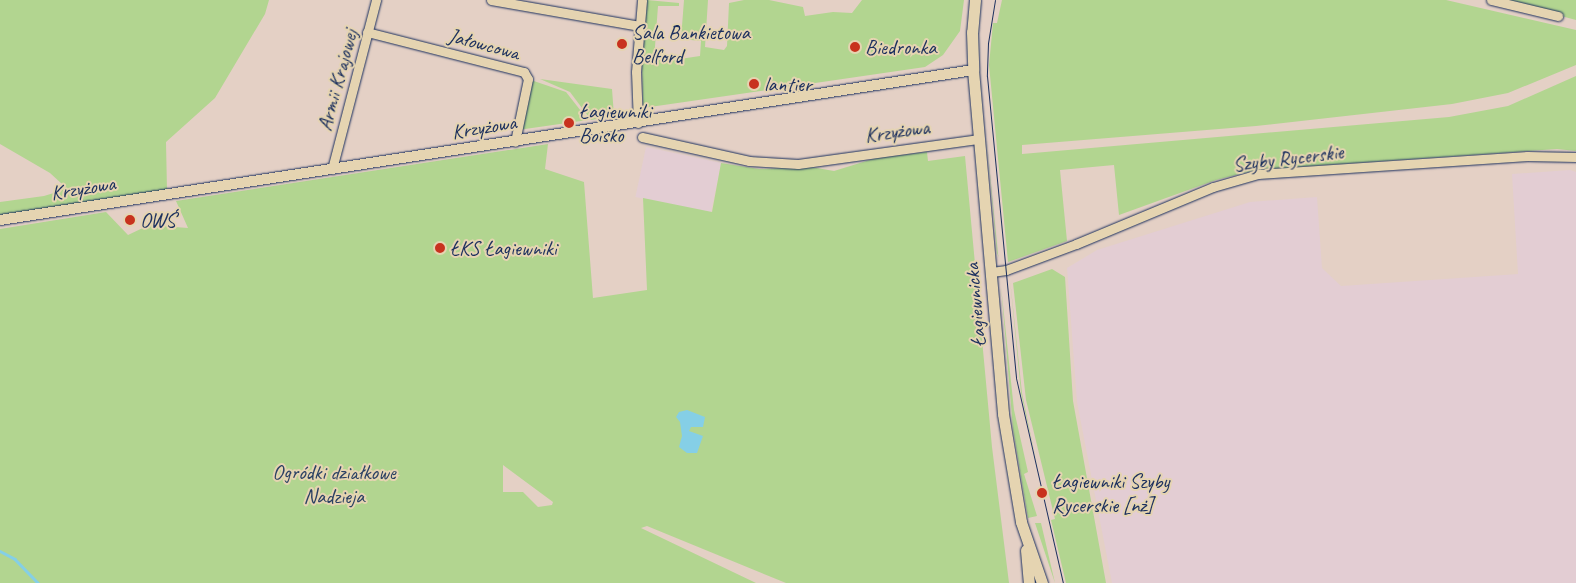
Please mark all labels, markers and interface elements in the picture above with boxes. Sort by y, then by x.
place label: Sala Bankietowa Belford [632,19,750,69]
street label: Jałowcowa [446,22,522,66]
street label: Armii Krajowej [311,26,363,134]
place label: Biedronka [865,34,936,60]
marker: Sala Bankietowa Belford [616,38,628,50]
marker: Biedronka [849,41,861,53]
place label: lantier [764,71,811,97]
marker: lantier [748,78,760,90]
place label: Łagiewniki Boisko [579,98,651,148]
street label: Krzyżowa [450,109,518,145]
street label: Krzyżowa [863,114,931,148]
marker: Łagiewniki Boisko [563,117,575,129]
street label: Szyby Rycerskie [1231,139,1345,177]
street label: Krzyżowa [49,170,117,206]
place label: OWŚ [140,207,176,233]
marker: OWŚ [124,214,136,226]
place label: ŁKS Łagiewniki [450,235,557,261]
marker: ŁKS Łagiewniki [434,242,446,254]
street label: Łagiewnicka [959,262,991,348]
park label: Ogródki działkowe Nadzieja [272,459,396,509]
place label: Łagiewniki Szyby Rycerskie [nż] [1052,468,1170,518]
marker: Łagiewniki Szyby Rycerskie [nż] [1036,487,1048,499]

